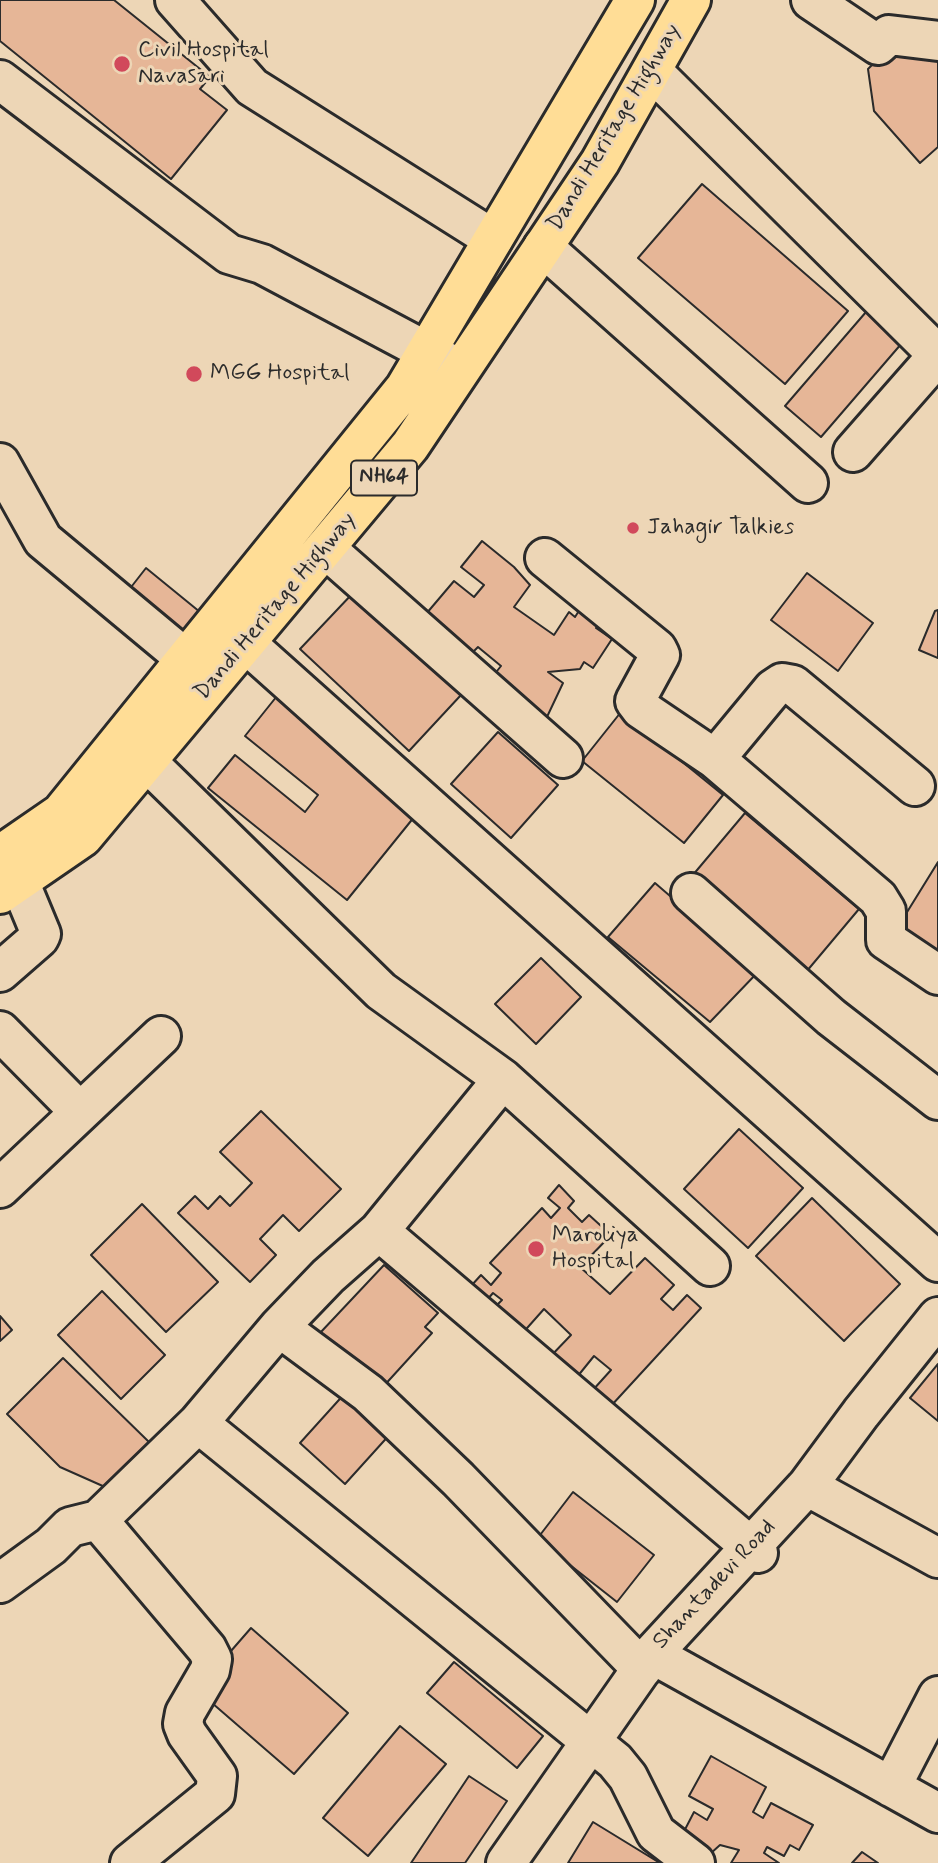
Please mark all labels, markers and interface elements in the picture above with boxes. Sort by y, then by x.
street label: Dandi Heritage Highway [542,19,688,237]
place label: Civil Hospital Navasari [138,37,269,91]
marker: Civil Hospital Navasari [112,54,132,74]
place label: MGG Hospital [210,360,350,388]
marker: MGG Hospital [184,364,204,384]
road number: NH64 [351,461,417,496]
street label: Dandi Heritage Highway [189,507,363,707]
place label: Jahagir Talkies [647,514,794,542]
marker: Jahagir Talkies [625,520,641,536]
place label: Maroliya Hospital [552,1222,638,1276]
marker: Maroliya Hospital [526,1239,546,1259]
street label: Shantadevi Road [648,1514,782,1656]

